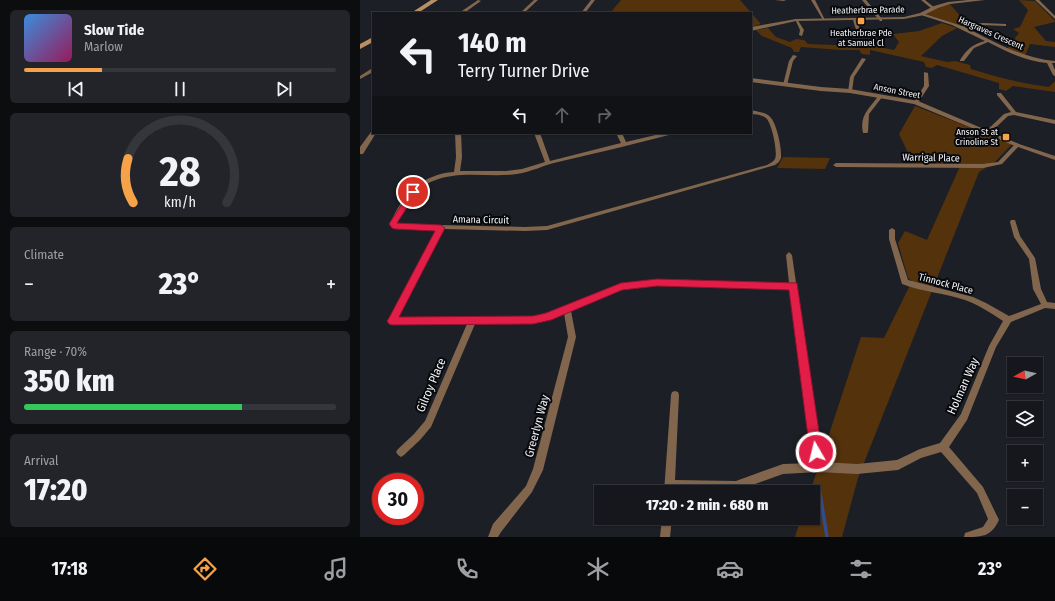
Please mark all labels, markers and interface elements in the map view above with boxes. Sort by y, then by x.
street label: Heatherbrae Parade [831,4,905,16]
street label: Hargraves Crescent [957,14,1025,52]
marker: Heatherbrae Pde at Samuel Cl [856,16,866,26]
text: Slow Tide [84,21,144,39]
text: 140 m [458,26,527,59]
icon: left [392,28,444,80]
place label: Heatherbrae Pde at Samuel Cl [830,28,892,48]
text: Marlow [84,39,123,54]
text: Terry Turner Drive [458,60,589,82]
icon: previous [65,78,87,100]
icon: pause [169,78,191,100]
icon: next [273,78,295,100]
street label: Anson Street [873,82,921,100]
icon: left [509,104,531,126]
icon: ahead [551,104,573,126]
icon: right [593,104,615,126]
place label: Anson St at Crinoline St [955,127,998,147]
marker: Anson St at Crinoline St [1001,132,1011,142]
text: 28 [158,147,201,197]
street label: Warrigal Place [902,151,960,165]
pin [396,175,430,209]
icon: arrive [402,181,424,203]
text: km/h [164,194,196,211]
street label: Amana Circuit [453,214,510,227]
text: Climate [24,247,64,262]
text: 23° [159,266,201,302]
text: − [24,271,34,298]
text: + [326,271,336,298]
street label: Tinnock Place [917,271,974,297]
text: Range · 70% [24,344,87,359]
street label: Holman Way [944,355,982,417]
street label: Gilroy Place [413,356,449,414]
north arrow [1007,357,1043,393]
map controls [1007,357,1043,525]
text: 350 km [24,363,115,399]
street label: Greerlyn Way [522,393,552,459]
button: layers [1007,401,1043,437]
position arrow [795,431,837,473]
button: + [1007,445,1043,481]
text: Arrival [24,453,58,468]
text: 17:20 [24,472,88,508]
speed limit sign: 30 [372,473,424,525]
button: − [1007,489,1043,525]
text: 17:20 · 2 min · 680 m [646,496,768,514]
icon: directions [191,555,219,583]
icon: music [322,555,350,583]
icon: phone [453,555,481,583]
icon: climate [584,555,612,583]
icon: car [716,555,744,583]
icon: filters [847,555,875,583]
text: 17:18 [52,558,88,580]
text: 23° [978,558,1003,580]

